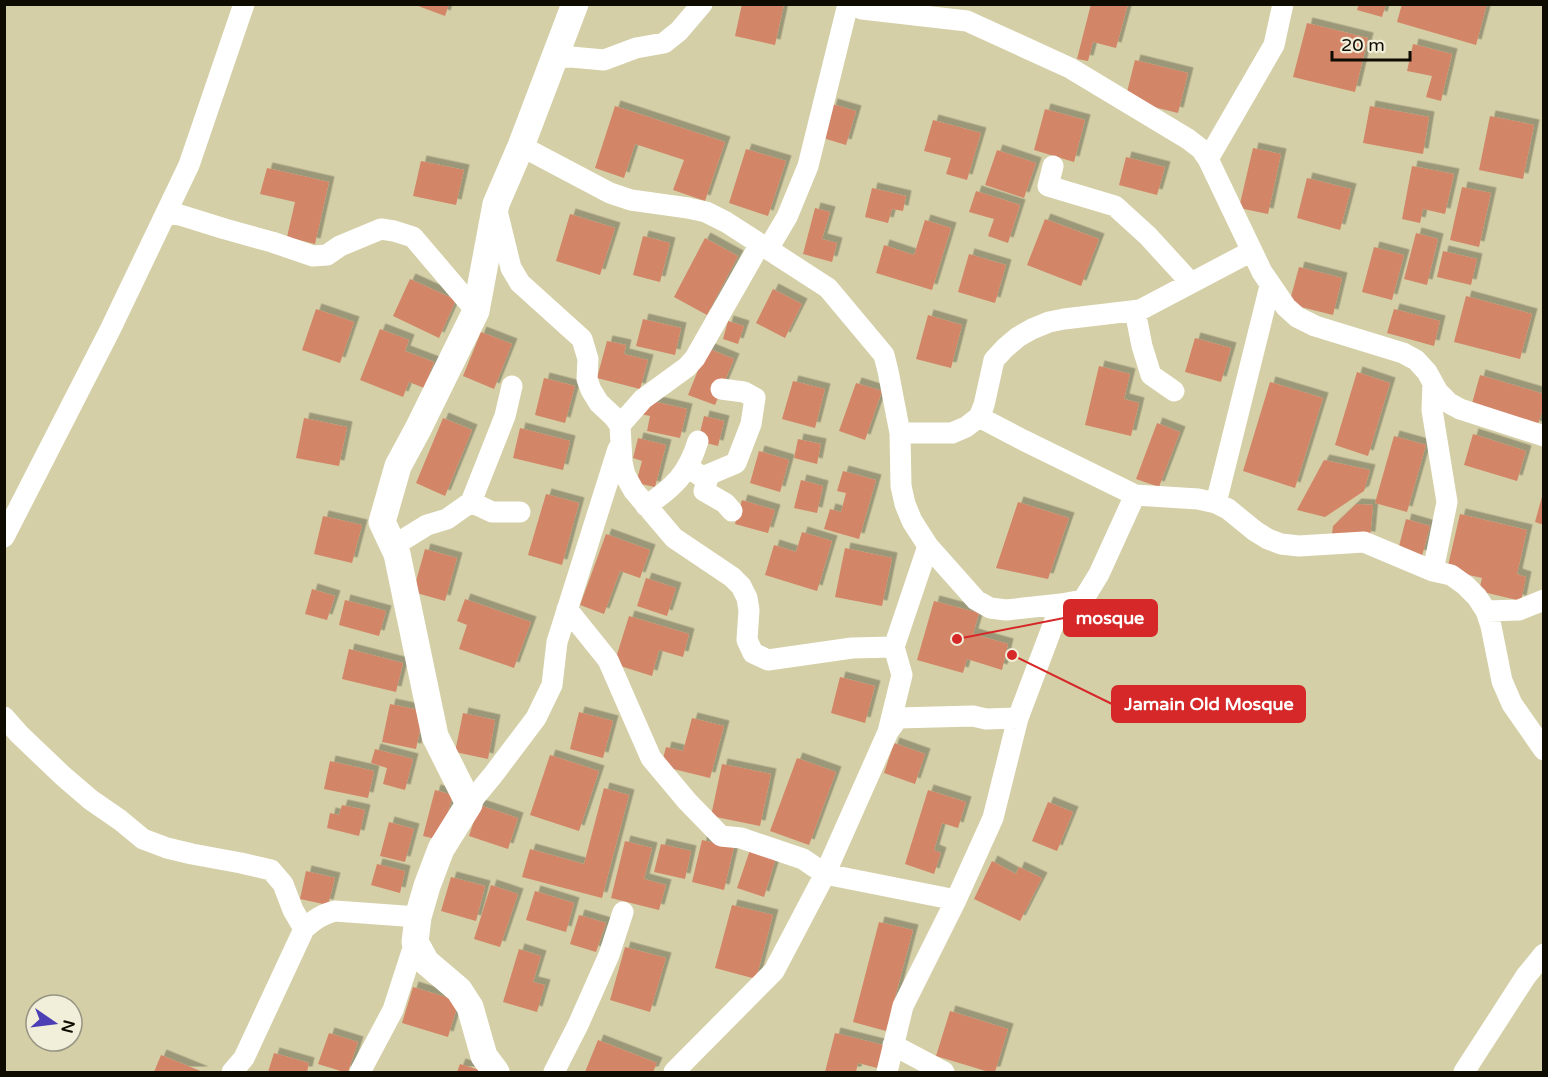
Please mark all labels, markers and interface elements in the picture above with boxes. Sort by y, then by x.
scale bar [1332,24,1410,62]
text: 20 m [1341,34,1385,56]
callout: mosque [1064,600,1157,636]
text: mosque [1076,607,1144,629]
callout: Jamain Old Mosque [1112,686,1305,722]
text: Jamain Old Mosque [1123,693,1294,715]
north arrow [24,993,84,1053]
text: N [56,1018,79,1035]

